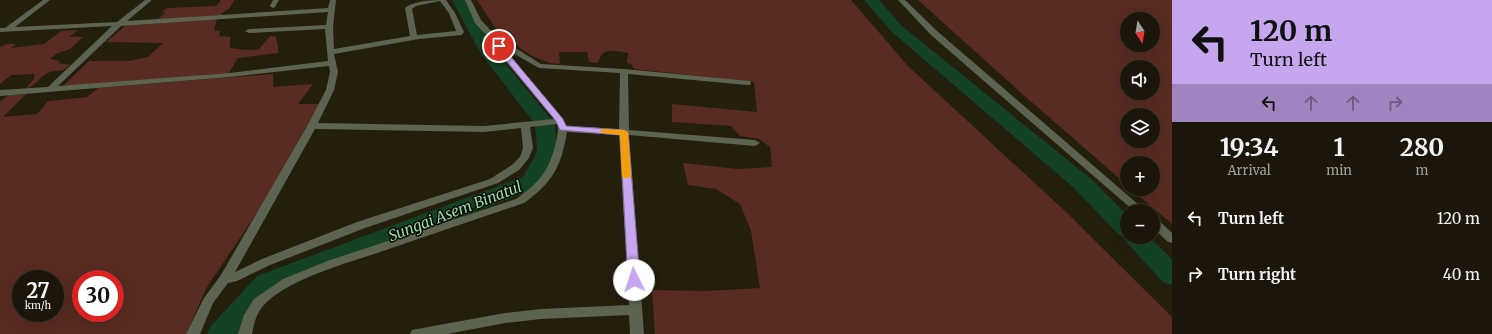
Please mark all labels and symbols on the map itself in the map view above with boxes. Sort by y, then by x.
north arrow [1120,12,1160,52]
pin [482,29,516,63]
water label: Sungai Asem Binatul [386,177,524,245]
position arrow [613,259,655,301]
speed limit sign: 30 [72,270,124,322]

